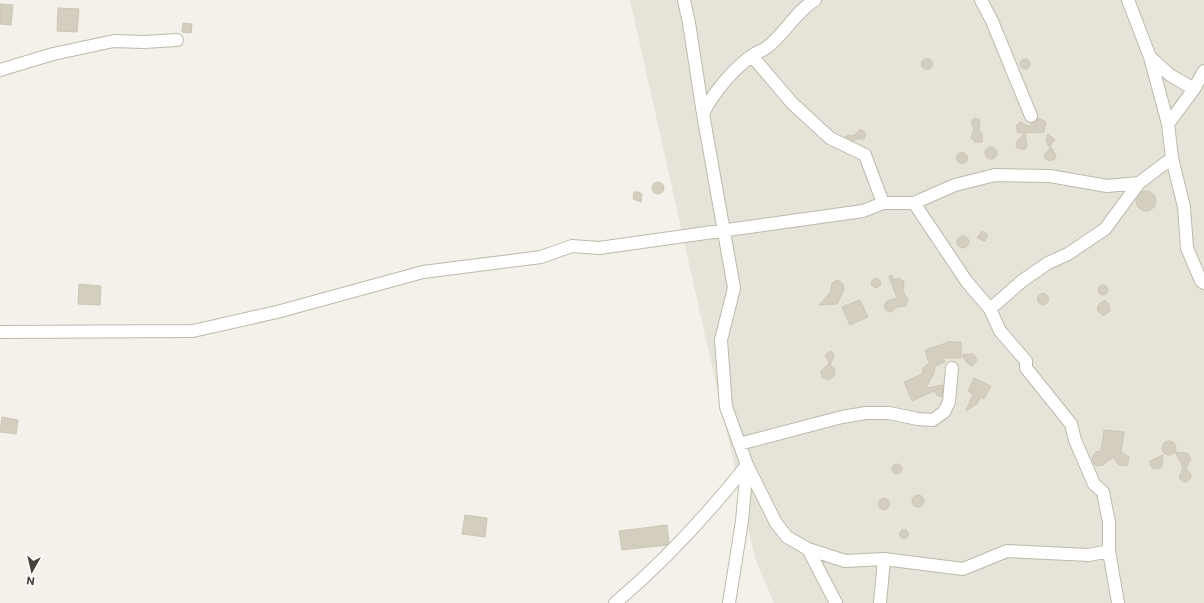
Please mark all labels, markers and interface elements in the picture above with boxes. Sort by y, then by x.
north arrow [12,551,52,591]
text: N [26,574,36,588]

